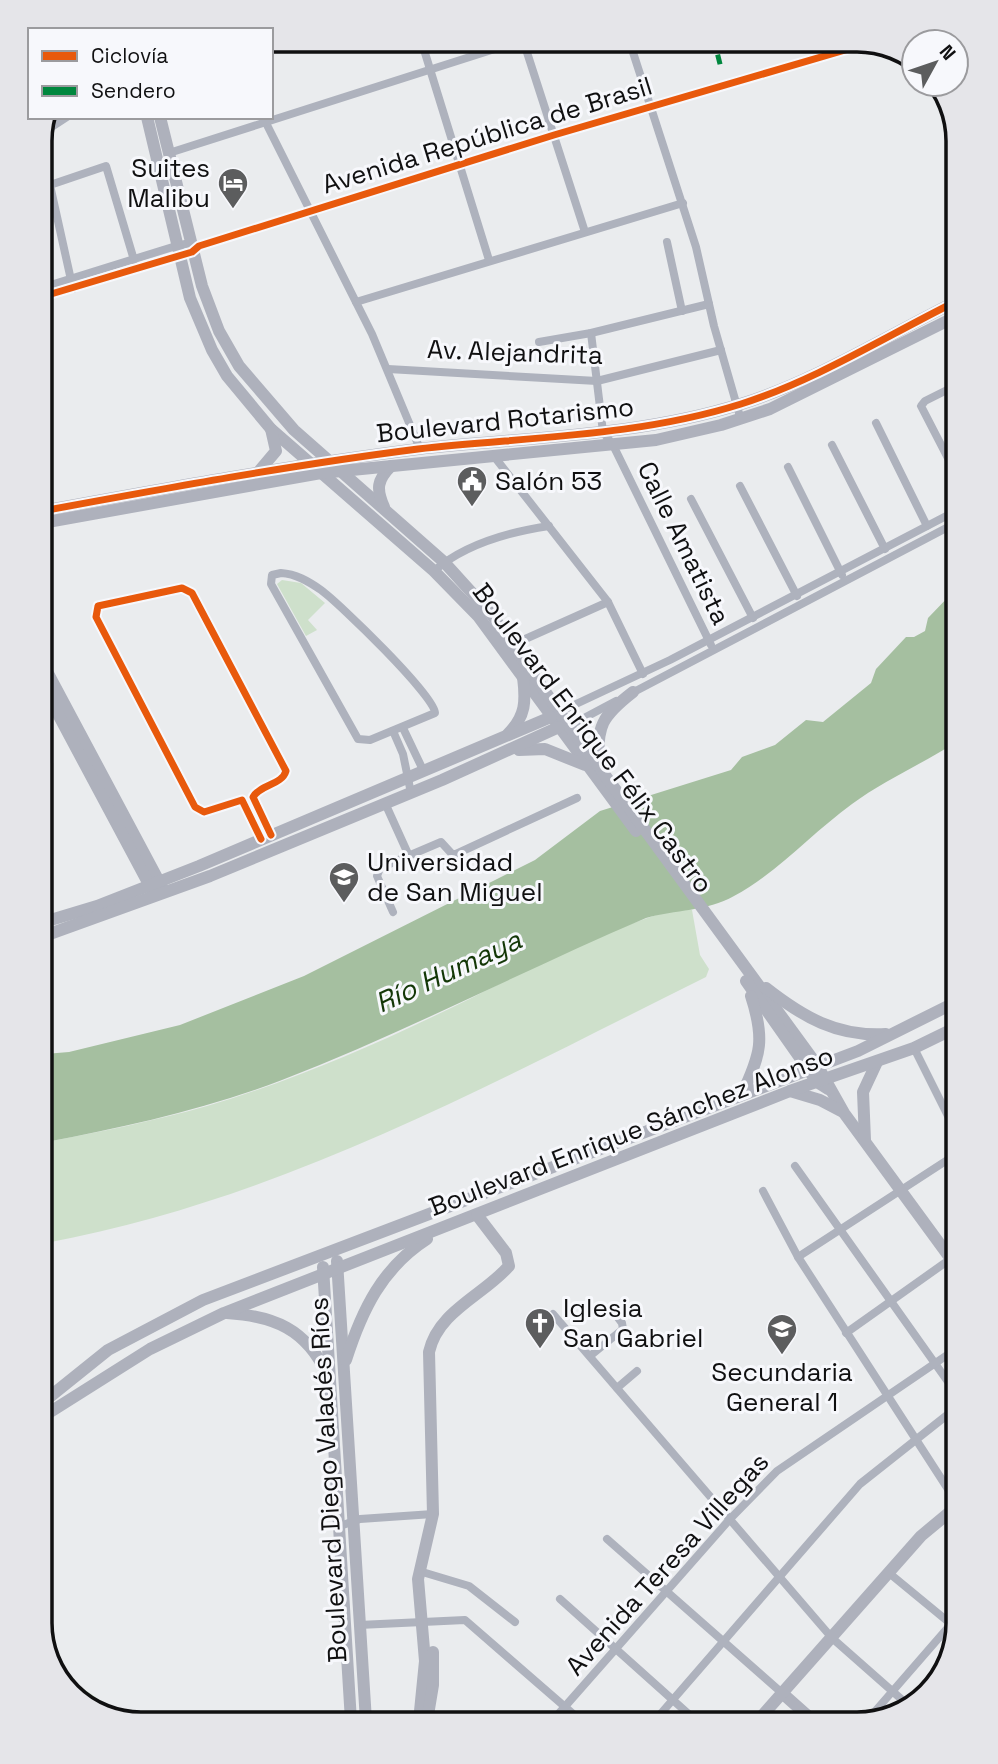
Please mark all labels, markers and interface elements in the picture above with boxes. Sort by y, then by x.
legend [28,28,273,119]
north arrow [900,28,970,98]
text: N [934,39,961,65]
text: Ciclovía [91,42,168,69]
street label: Avenida República de Brasil [318,69,656,201]
text: Sendero [91,77,176,104]
place label: Suites Malibu [127,151,210,215]
hotel icon: Suites Malibu [216,166,250,210]
street label: Av. Alejandrita [426,332,604,372]
street label: Boulevard Rotarismo [375,390,635,450]
street label: Calle Amatista [630,456,738,630]
public building icon: Salón 53 [455,464,489,508]
place label: Salón 53 [495,464,602,498]
street label: Boulevard Enrique Félix Castro [465,576,721,900]
place label: Universidad de San Miguel [367,845,543,909]
school or university icon: Universidad de San Miguel [327,860,361,904]
water label: Río Humaya [369,921,528,1021]
street label: Boulevard Enrique Sánchez Alonso [424,1038,838,1224]
place label: Iglesia San Gabriel [563,1291,703,1355]
street label: Boulevard Diego Valadés Ríos [301,1296,355,1664]
church icon: Iglesia San Gabriel [523,1306,557,1350]
school or university icon: Secundaria General 1 [765,1312,799,1356]
place label: Secundaria General 1 [711,1355,853,1419]
street label: Avenida Teresa Villegas [558,1445,776,1683]

